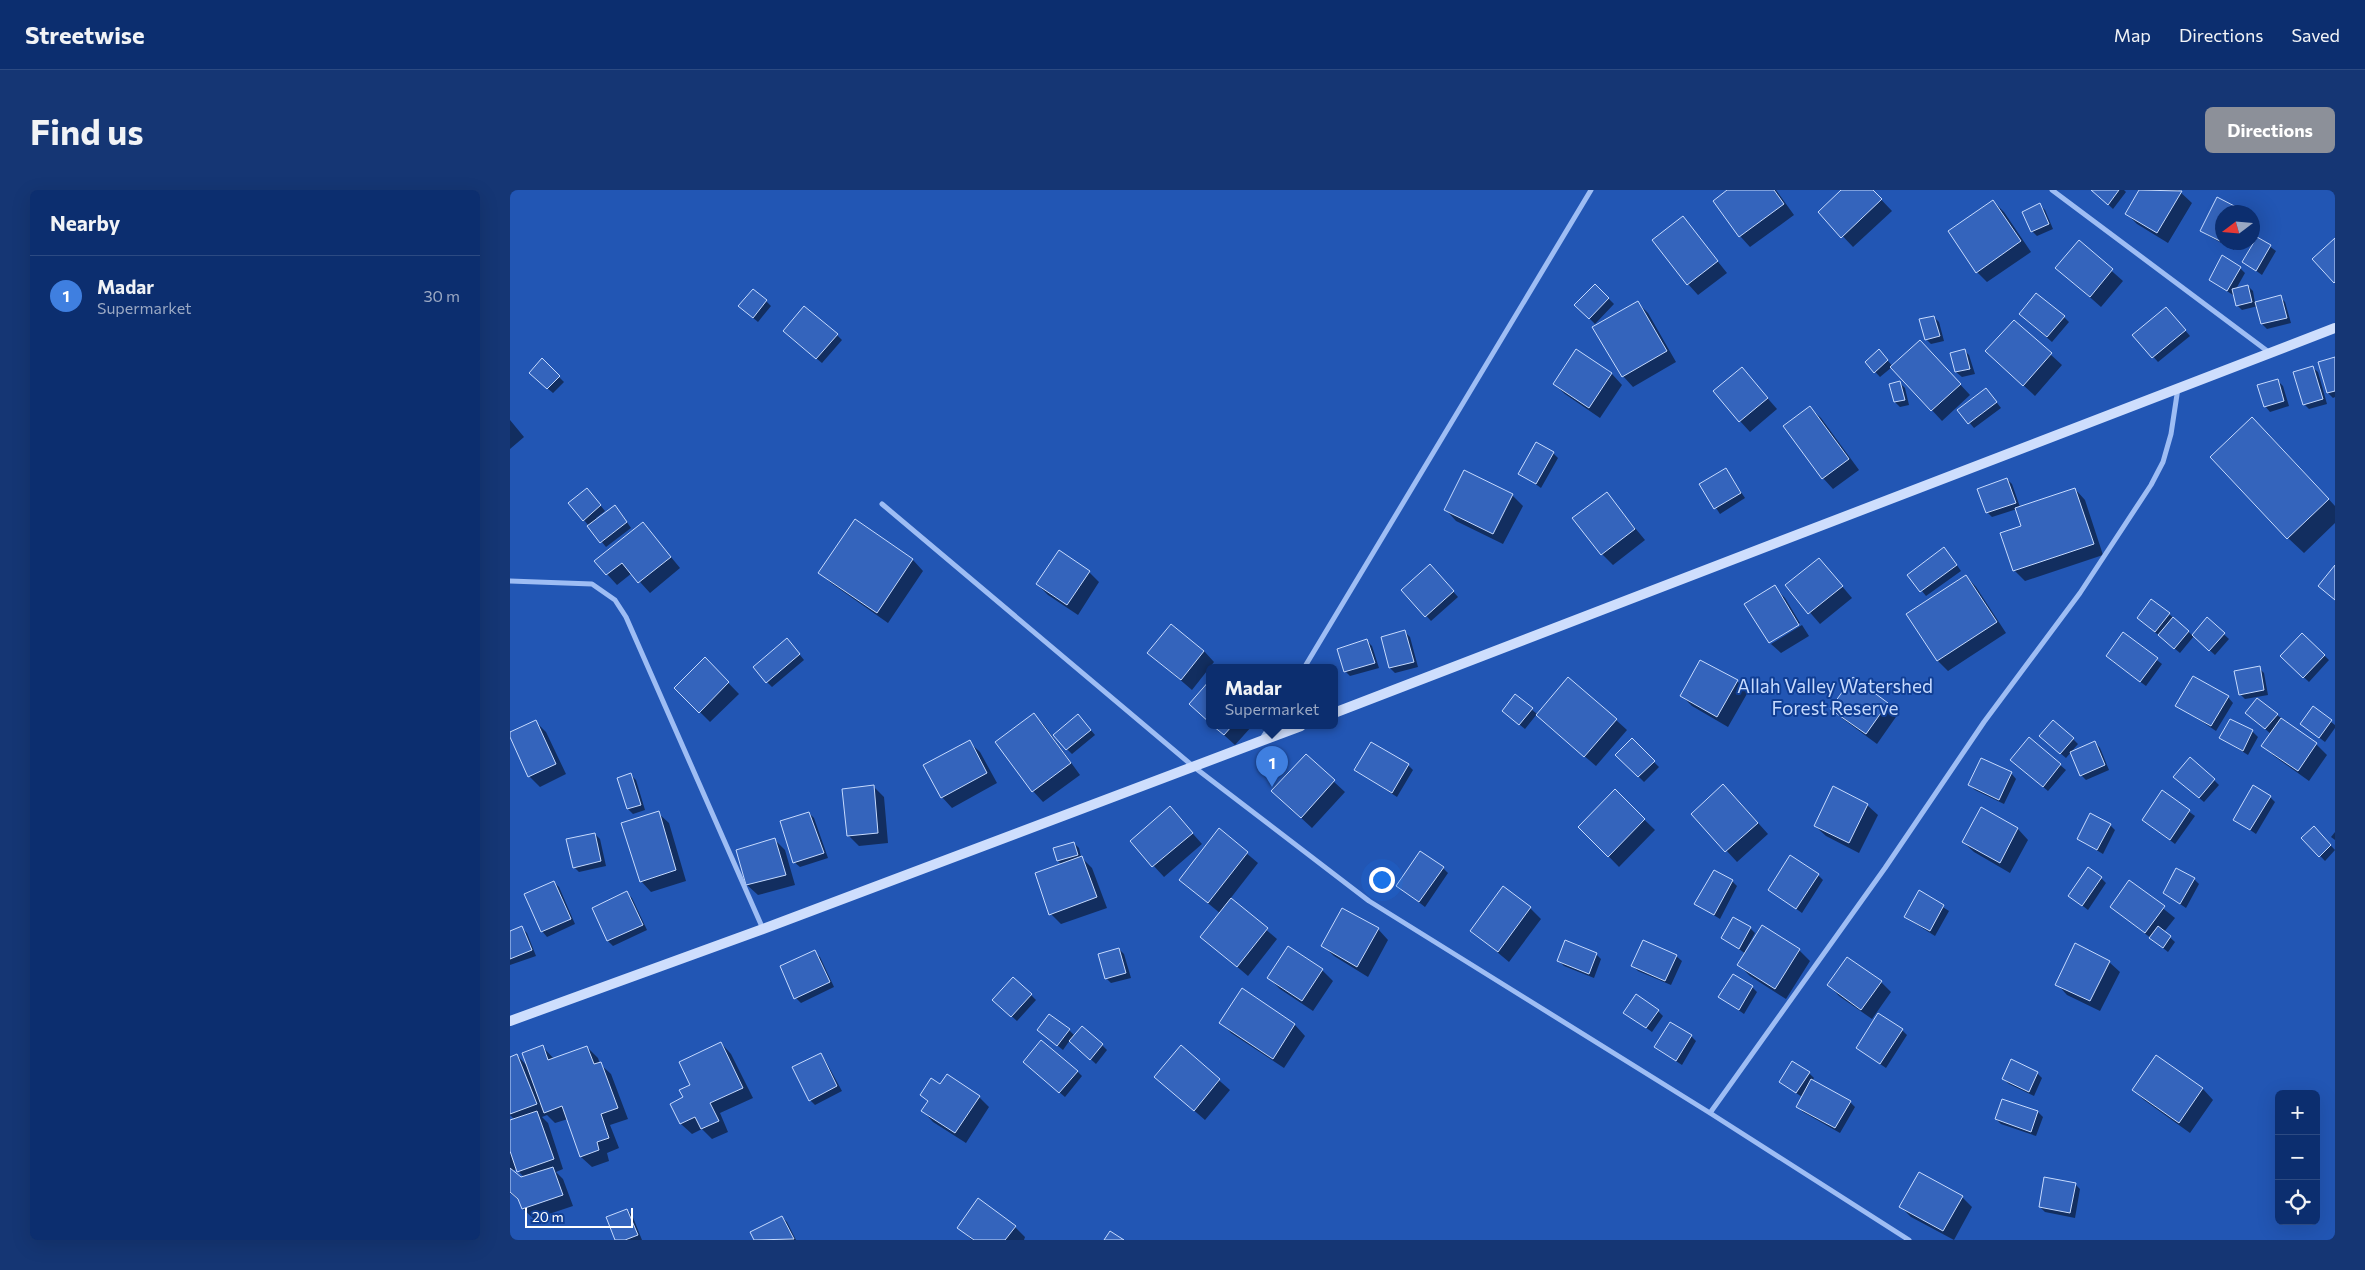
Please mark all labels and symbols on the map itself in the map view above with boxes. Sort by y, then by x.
north arrow [2215,205,2260,250]
park label: Allah Valley Watershed Forest Reserve [1737,674,1933,719]
pin: 1 [1256,746,1288,787]
your location [1369,867,1395,893]
scale bar [525,1205,632,1228]

